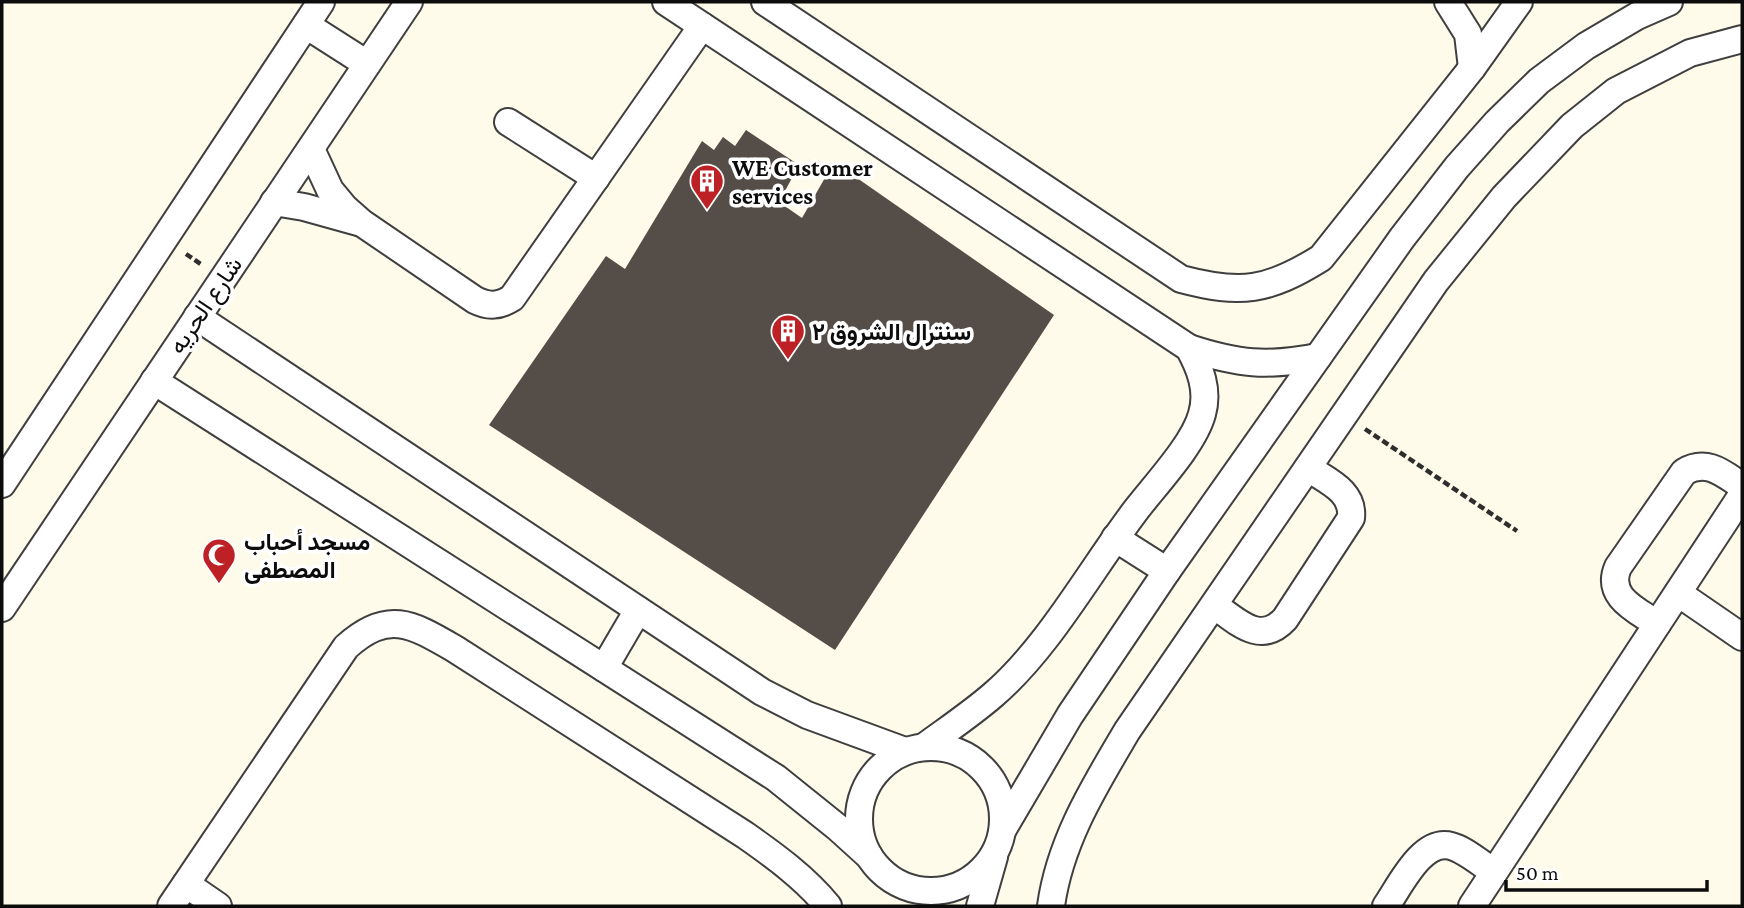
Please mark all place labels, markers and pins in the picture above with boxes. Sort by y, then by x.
place label: WE Customer services [731,154,873,209]
building icon: WE Customer services [688,162,726,211]
building icon: سنترال الشروق ٢ [769,312,807,361]
place label: سنترال الشروق ٢ [812,318,971,347]
place label: مسجد أحباب المصطفى [244,528,370,584]
mosque icon: مسجد أحباب المصطفى [200,536,238,585]

